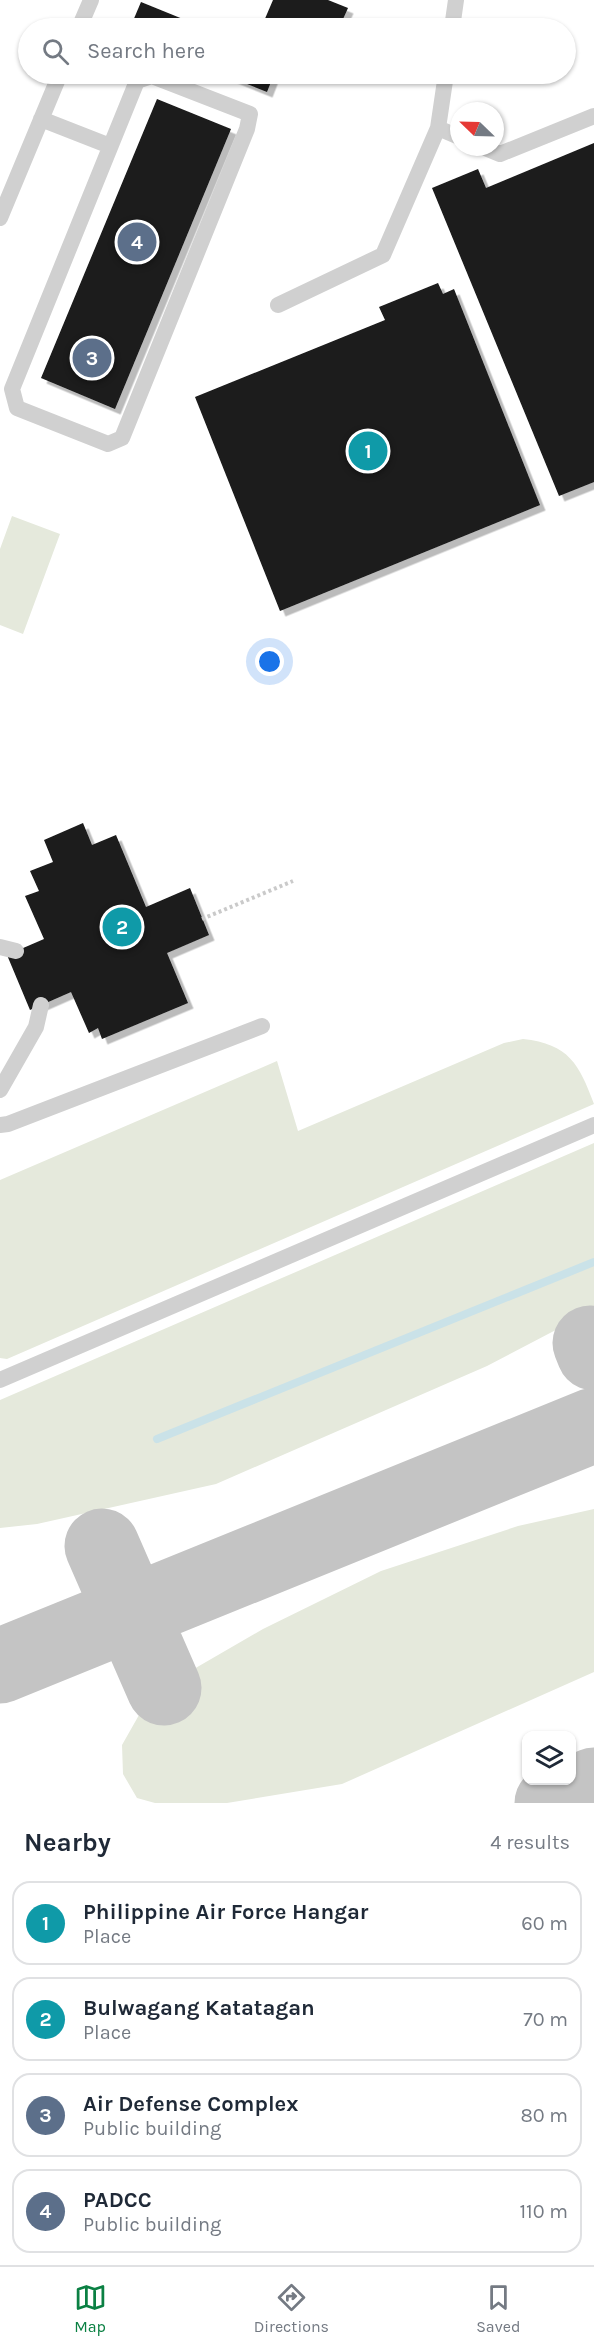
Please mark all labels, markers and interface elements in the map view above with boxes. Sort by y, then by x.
search box [18,18,576,84]
icon: search [39,35,72,68]
text: Search here [87,38,205,64]
north arrow [450,102,504,156]
pin: 4 [118,220,156,264]
pin: 3 [72,336,112,380]
pin: 1 [348,428,388,474]
your location [255,647,284,676]
pin: 2 [102,904,142,950]
map controls [522,1731,576,1785]
button: layers [522,1731,576,1785]
text: Nearby [24,1827,111,1858]
text: 4 results [490,1831,570,1854]
text: Philippine Air Force Hangar [83,1899,368,1925]
text: 1 [42,1912,49,1935]
text: 60 m [521,1912,568,1935]
text: Place [83,1925,131,1948]
text: Bulwagang Katatagan [83,1995,315,2021]
text: 2 [39,2008,52,2031]
text: 70 m [523,2008,568,2031]
text: Place [83,2021,131,2044]
text: Air Defense Complex [83,2091,298,2117]
text: 3 [39,2104,52,2127]
text: 80 m [520,2104,568,2127]
text: Public building [83,2117,221,2140]
text: PADCC [83,2187,152,2213]
text: 4 [40,2200,51,2223]
text: 110 m [519,2200,568,2223]
text: Public building [83,2213,221,2236]
tab: Map [74,2281,107,2336]
tab: Directions [254,2281,329,2336]
tab: Saved [476,2281,520,2336]

